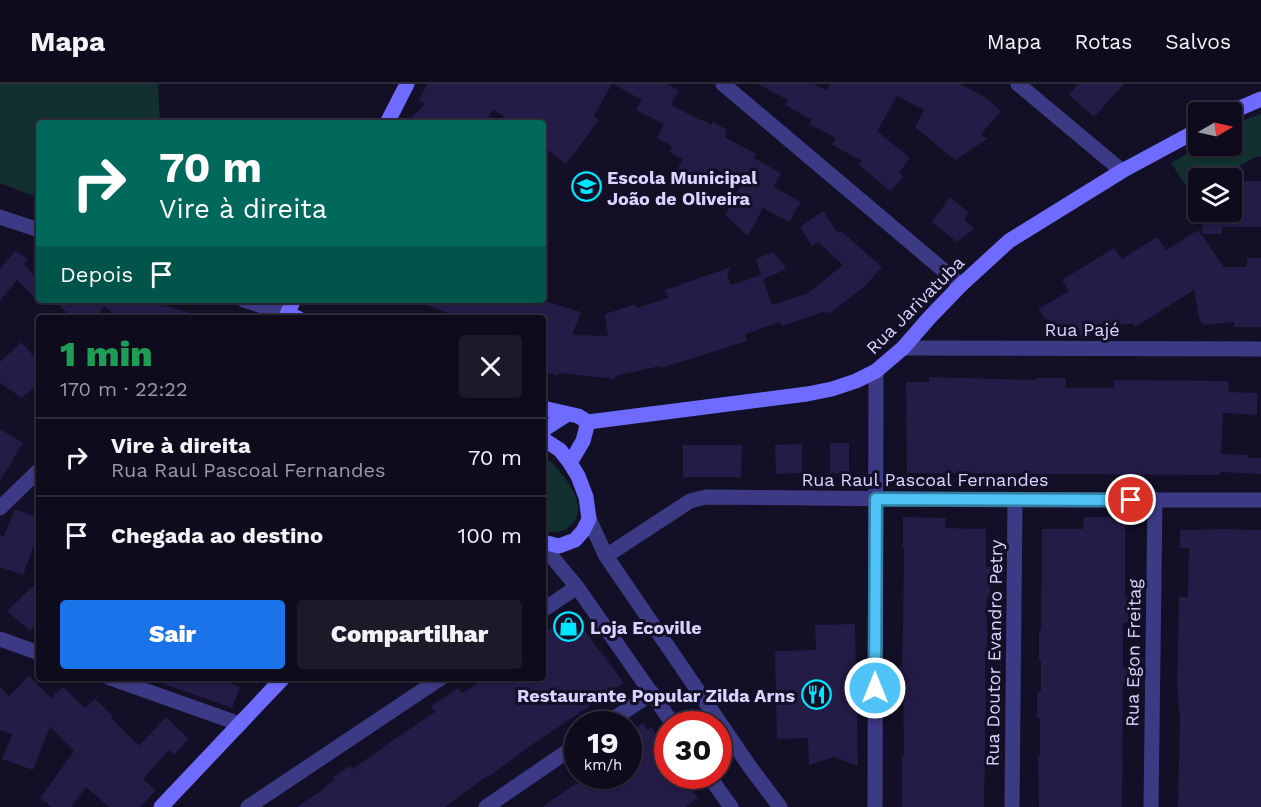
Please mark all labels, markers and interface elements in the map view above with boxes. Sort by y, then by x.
text: Mapa [30,25,105,58]
text: Mapa [987,29,1041,54]
text: Rotas [1074,29,1132,54]
text: Salvos [1165,29,1231,54]
north arrow [1188,102,1242,156]
map controls [1188,102,1242,222]
text: 70 m [159,143,262,192]
icon: right [60,144,138,222]
place label: Escola Municipal João de Oliveira [607,167,757,209]
button: layers [1188,168,1242,222]
school or university icon: Escola Municipal João de Oliveira [570,171,602,203]
text: Vire à direita [159,193,327,225]
street label: Rua Jarivatuba [862,252,968,358]
icon: arrive [145,258,178,291]
text: Depois [60,262,133,287]
street label: Rua Pajé [1044,319,1120,340]
text: 1 min [60,333,153,375]
button: close [459,335,522,398]
text: 170 m · 22:22 [60,377,188,401]
text: Vire à direita [111,433,251,458]
icon: right [60,441,93,474]
text: 70 m [468,445,522,470]
text: Rua Raul Pascoal Fernandes [111,458,386,482]
street label: Rua Raul Pascoal Fernandes [801,469,1049,490]
pin [1105,474,1156,525]
icon: arrive [1114,483,1147,516]
icon: arrive [60,519,93,552]
text: Chegada ao destino [111,523,323,548]
text: 100 m [458,523,522,548]
street label: Rua Doutor Evandro Petry [982,539,1006,767]
street label: Rua Egon Freitag [1121,579,1145,727]
button: Sair [60,600,285,669]
button: Compartilhar [297,600,522,669]
shop icon: Loja Ecoville [553,611,585,643]
place label: Loja Ecoville [590,617,702,638]
position arrow [843,656,907,720]
restaurant icon: Restaurante Popular Zilda Arns [800,679,832,711]
place label: Restaurante Popular Zilda Arns [517,685,795,706]
speed limit sign: 30 [654,711,732,789]
text: 19 [587,725,619,760]
text: km/h [584,756,622,774]

